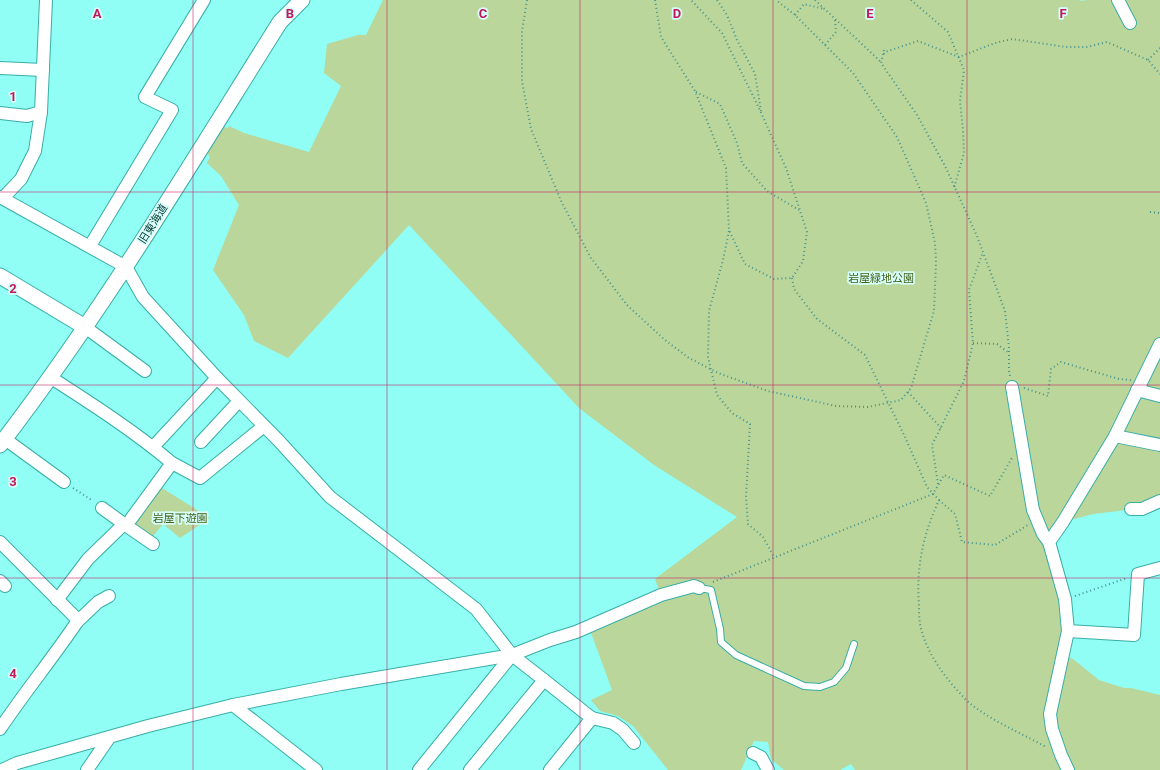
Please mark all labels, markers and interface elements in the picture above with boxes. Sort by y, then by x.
text: A [93,6,102,21]
text: B [286,6,294,21]
text: C [479,6,488,21]
text: D [673,6,681,21]
text: E [866,6,874,21]
text: F [1059,6,1067,21]
text: 1 [9,89,17,104]
street label: 旧東海道 [136,202,170,246]
park label: 岩屋緑地公園 [848,272,914,285]
text: 2 [9,281,17,296]
text: 3 [9,474,17,489]
park label: 岩屋下遊園 [153,512,208,525]
text: 4 [9,666,17,681]

